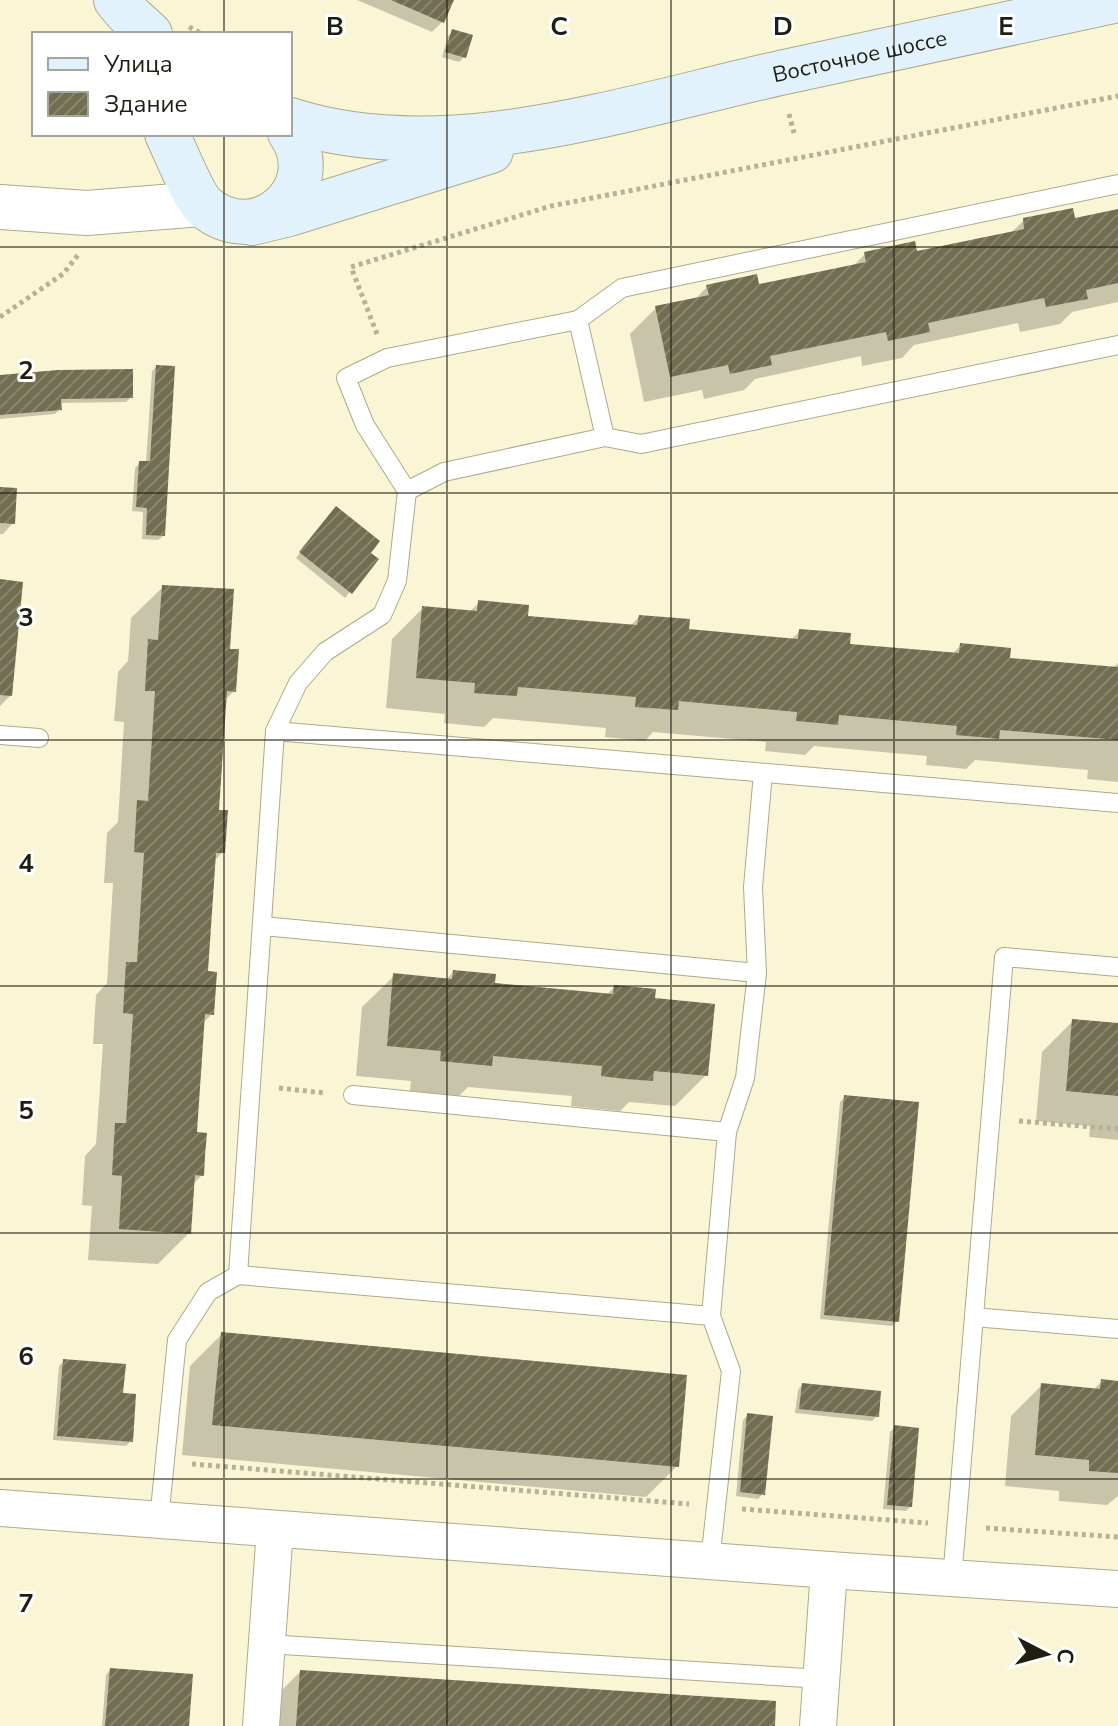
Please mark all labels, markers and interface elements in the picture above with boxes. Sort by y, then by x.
text: B [326,9,344,44]
text: C [550,9,568,44]
text: D [773,9,793,44]
text: E [998,9,1014,44]
street label: Восточное шоссе [770,23,950,90]
legend [32,32,292,136]
text: Улица [103,48,173,80]
text: Здание [104,88,188,120]
text: 2 [18,353,34,388]
text: 3 [18,600,34,635]
text: 4 [18,846,34,881]
text: 5 [18,1093,34,1128]
text: 6 [18,1339,34,1374]
text: 7 [18,1586,34,1621]
north arrow [1006,1614,1086,1694]
text: С [1049,1647,1081,1665]

